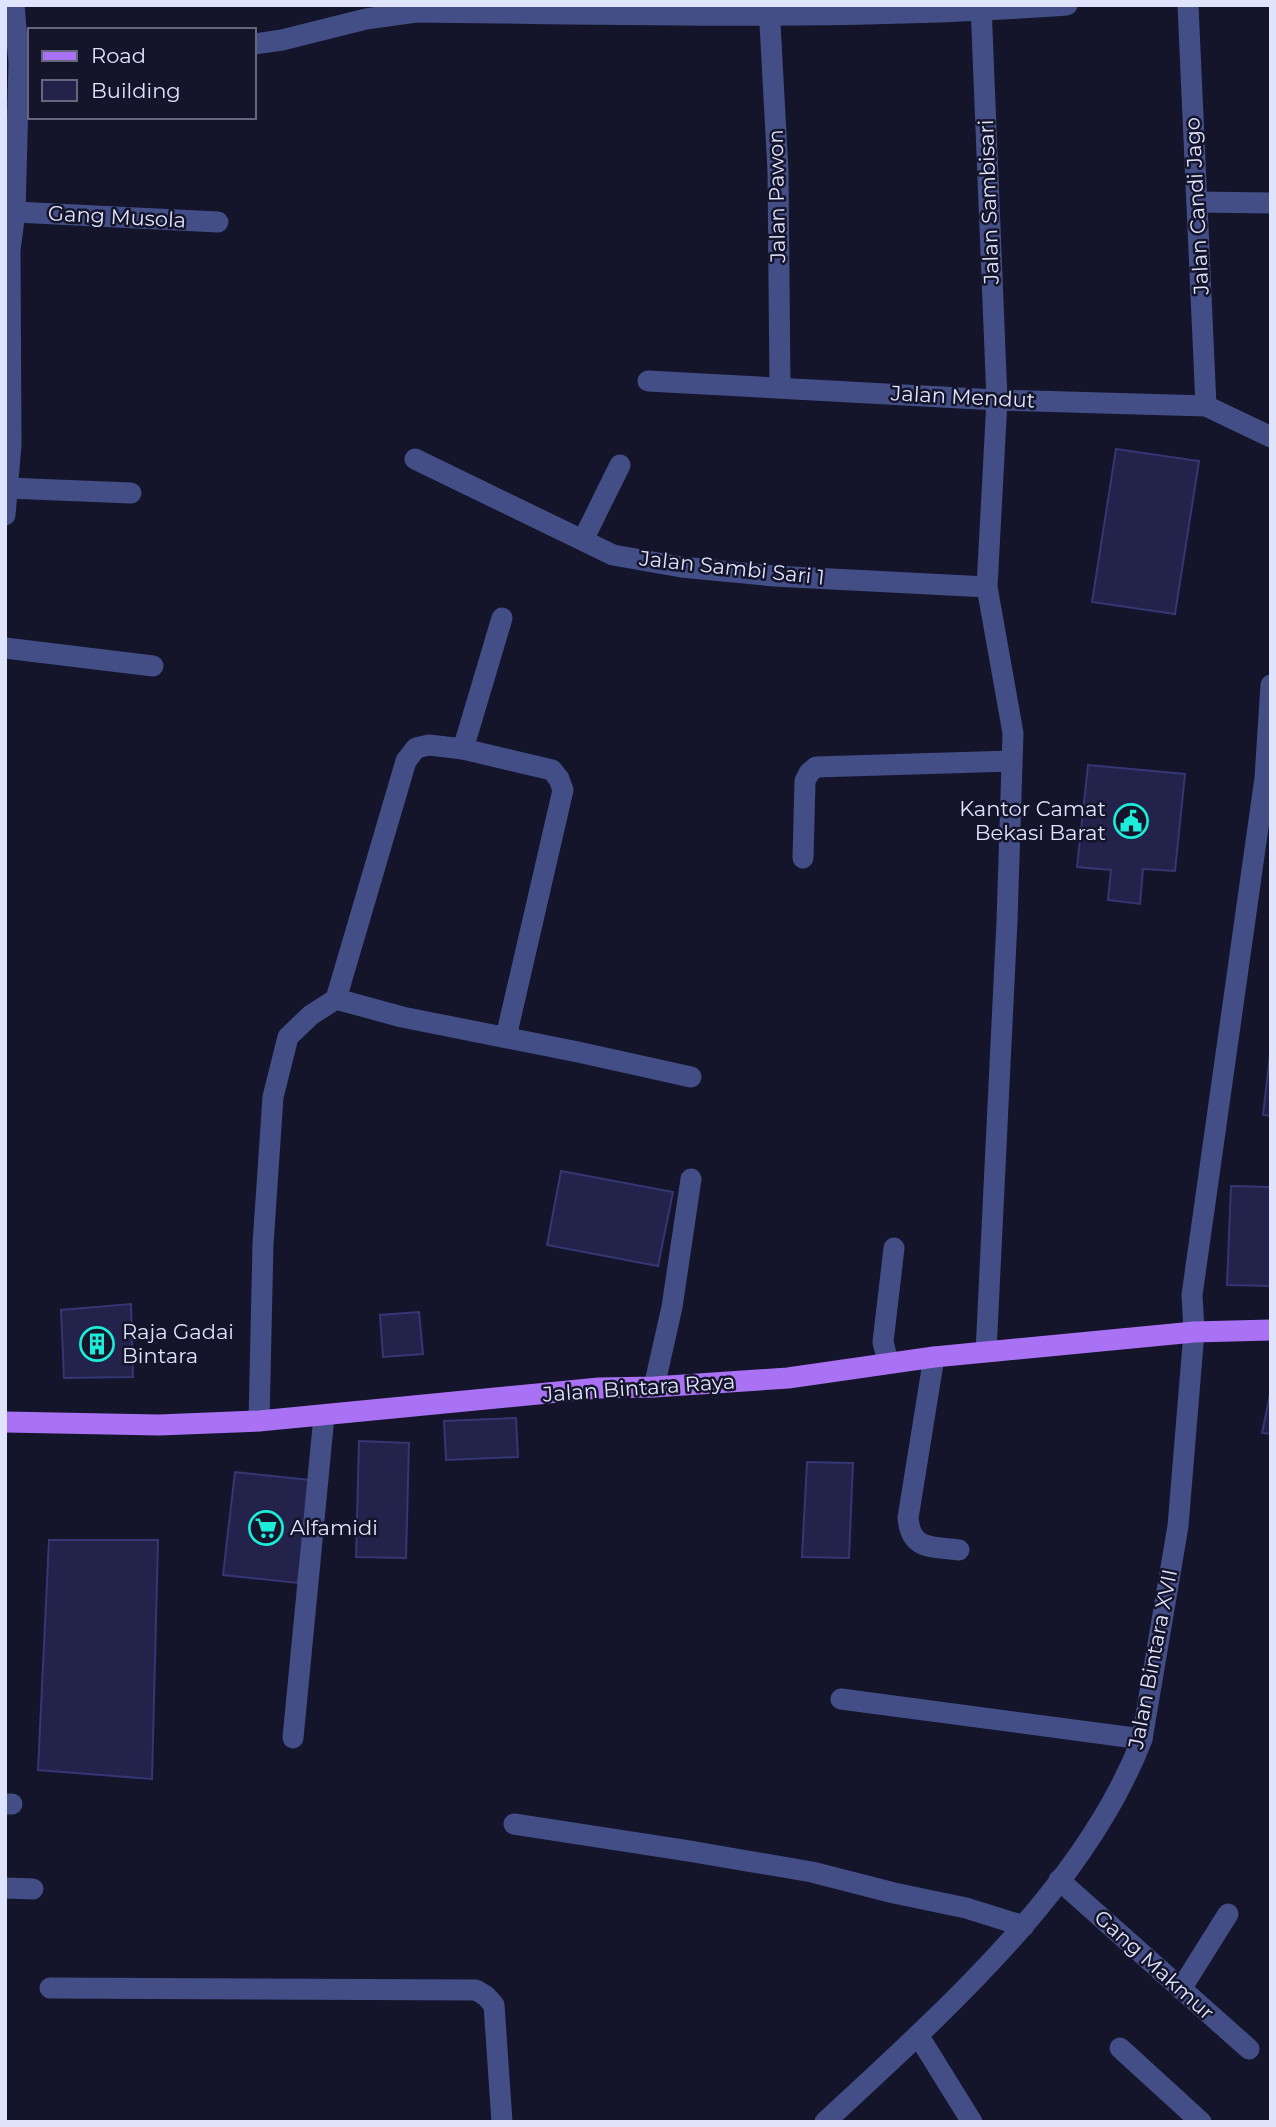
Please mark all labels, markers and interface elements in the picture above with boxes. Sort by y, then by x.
legend [28,28,256,119]
text: Road [91,43,146,68]
text: Building [91,78,181,103]
street label: Jalan Candi Jago [1179,117,1214,296]
street label: Jalan Sambisari [973,119,1004,286]
street label: Jalan Pawon [763,129,790,264]
street label: Gang Musola [47,200,187,233]
street label: Jalan Mendut [889,380,1036,413]
street label: Jalan Sambi Sari 1 [637,545,826,590]
place label: Kantor Camat Bekasi Barat [959,796,1106,845]
public building icon: Kantor Camat Bekasi Barat [1112,802,1150,840]
place label: Raja Gadai Bintara [122,1319,234,1368]
building icon: Raja Gadai Bintara [78,1325,116,1363]
street label: Jalan Bintara Raya [541,1368,736,1407]
supermarket icon: Alfamidi [247,1509,285,1547]
place label: Alfamidi [290,1515,378,1540]
street label: Jalan Bintara XVII [1123,1567,1182,1752]
street label: Gang Makmur [1089,1904,1219,2025]

